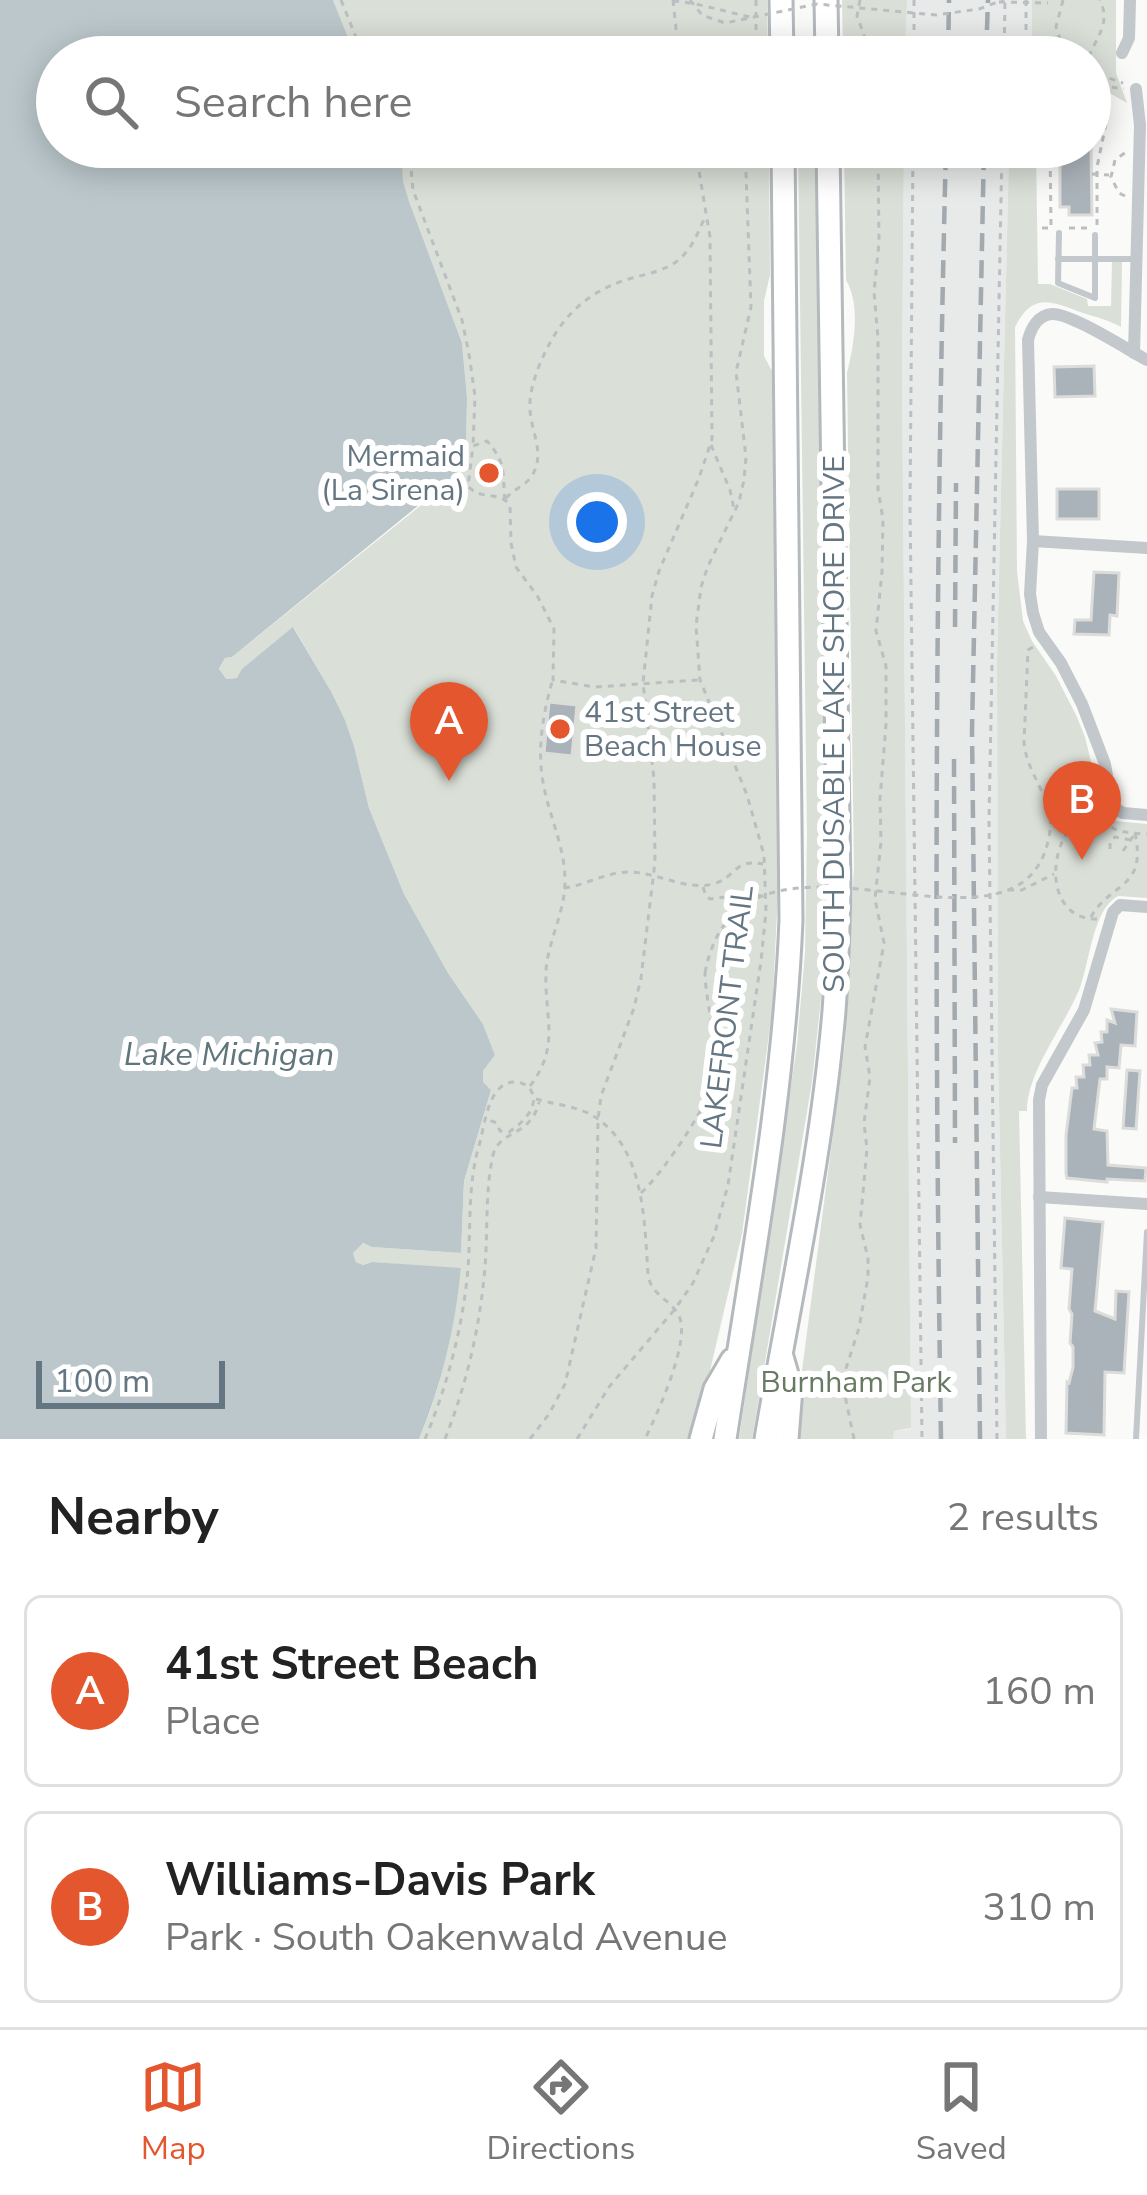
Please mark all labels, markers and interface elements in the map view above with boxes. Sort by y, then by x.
search box [36,36,1111,168]
icon: search [78,69,144,135]
text: Search here [174,72,413,133]
place label: Mermaid (La Sirena) [321,436,465,511]
street label: SOUTH DUSABLE LAKE SHORE DRIVE [814,455,855,993]
marker: Mermaid (La Sirena) [476,460,502,486]
your location [567,492,627,552]
pin: A [410,682,488,781]
place label: 41st Street Beach House [584,692,762,767]
marker: 41st Street Beach House [547,716,573,742]
pin: B [1043,761,1121,860]
street label: LAKEFRONT TRAIL [691,883,764,1151]
water label: Lake Michigan [124,1032,334,1077]
scale bar [36,1355,225,1408]
text: 100 m [54,1359,150,1404]
park label: Burnham Park [760,1362,953,1403]
text: Nearby [48,1482,219,1552]
text: 2 results [947,1491,1099,1544]
text: 41st Street Beach [165,1634,539,1695]
text: A [75,1665,105,1718]
text: 160 m [982,1665,1096,1718]
text: Place [165,1695,260,1748]
text: Williams-Davis Park [165,1850,595,1911]
text: B [77,1881,103,1934]
text: 310 m [982,1881,1096,1934]
text: Park · South Oakenwald Avenue [165,1911,727,1964]
tab: Map [140,2054,206,2171]
tab: Directions [487,2054,635,2171]
tab: Saved [916,2054,1007,2171]

